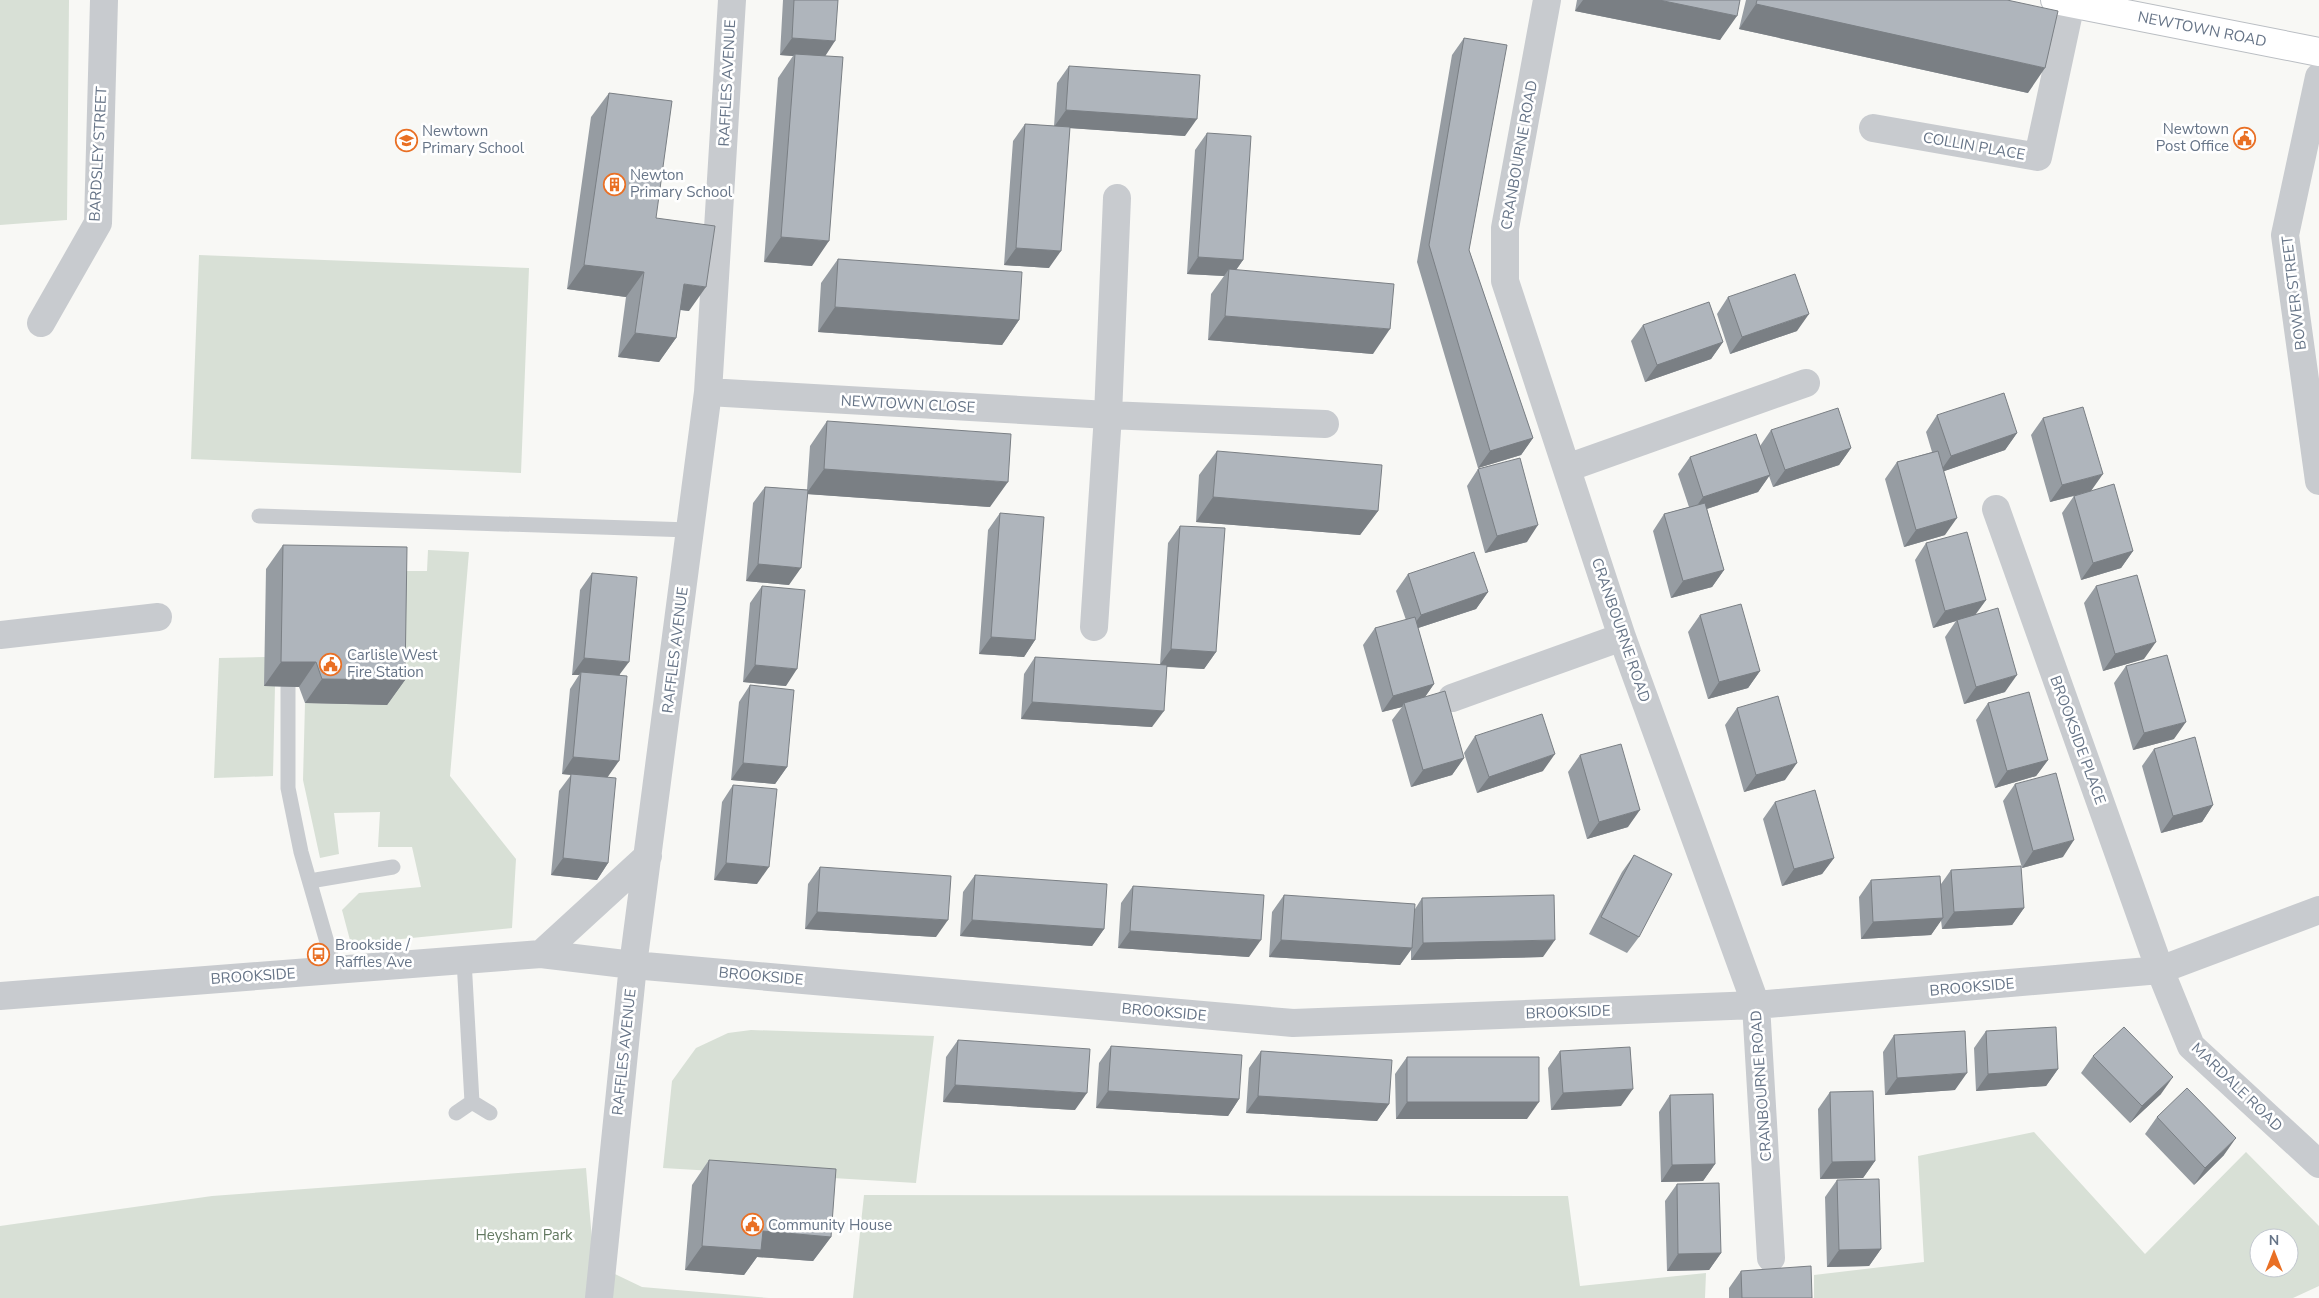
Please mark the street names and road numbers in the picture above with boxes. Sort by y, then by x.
street label: NEWTOWN ROAD [2136,7,2268,51]
street label: RAFFLES AVENUE [714,19,740,147]
street label: CRANBOURNE ROAD [1496,79,1542,231]
street label: BARDSLEY STREET [84,86,112,222]
street label: COLLIN PLACE [1921,127,2027,165]
street label: BOWER STREET [2277,235,2311,351]
street label: NEWTOWN CLOSE [840,390,976,418]
street label: CRANBOURNE ROAD [1587,555,1655,705]
street label: RAFFLES AVENUE [657,586,693,714]
street label: BROOKSIDE PLACE [2045,673,2111,807]
street label: BROOKSIDE [718,962,804,990]
street label: BROOKSIDE [210,963,296,989]
street label: BROOKSIDE [1929,973,2015,1001]
street label: RAFFLES AVENUE [607,988,641,1116]
street label: BROOKSIDE [1121,998,1207,1026]
street label: BROOKSIDE [1525,1001,1611,1023]
street label: CRANBOURNE ROAD [1746,1010,1776,1162]
street label: MARDALE ROAD [2187,1038,2287,1136]

